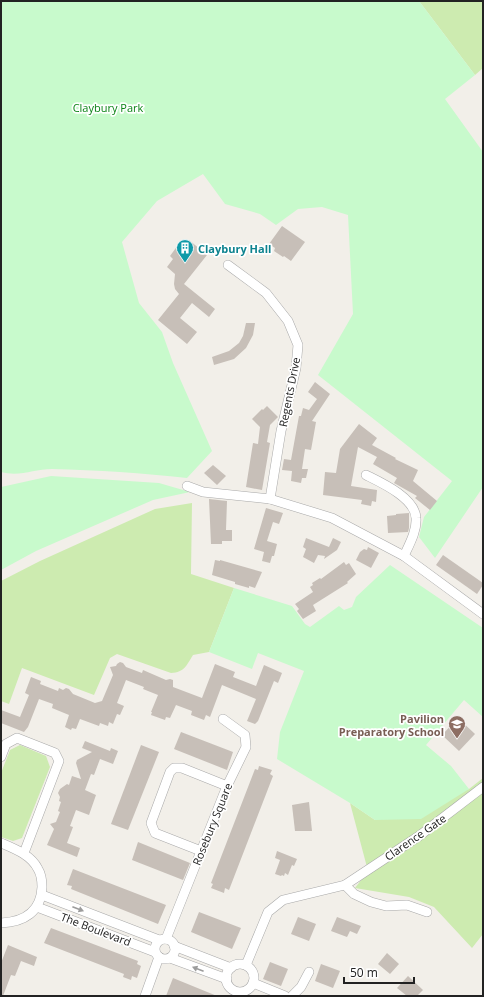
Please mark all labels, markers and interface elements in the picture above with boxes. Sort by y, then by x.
park label: Claybury Park [73,100,144,115]
building icon: Claybury Hall [175,238,195,263]
place label: Claybury Hall [198,241,271,256]
street label: Regents Drive [275,356,303,428]
place label: Pavilion Preparatory School [339,711,444,739]
school or university icon: Pavilion Preparatory School [447,714,467,739]
street label: Rosebury Square [189,781,235,867]
street label: Clarence Gate [381,810,449,864]
one-way arrow [73,906,85,912]
street label: The Boulevard [59,909,133,949]
scale bar [344,959,414,985]
text: 50 m [350,964,378,981]
one-way arrow [192,965,204,971]

